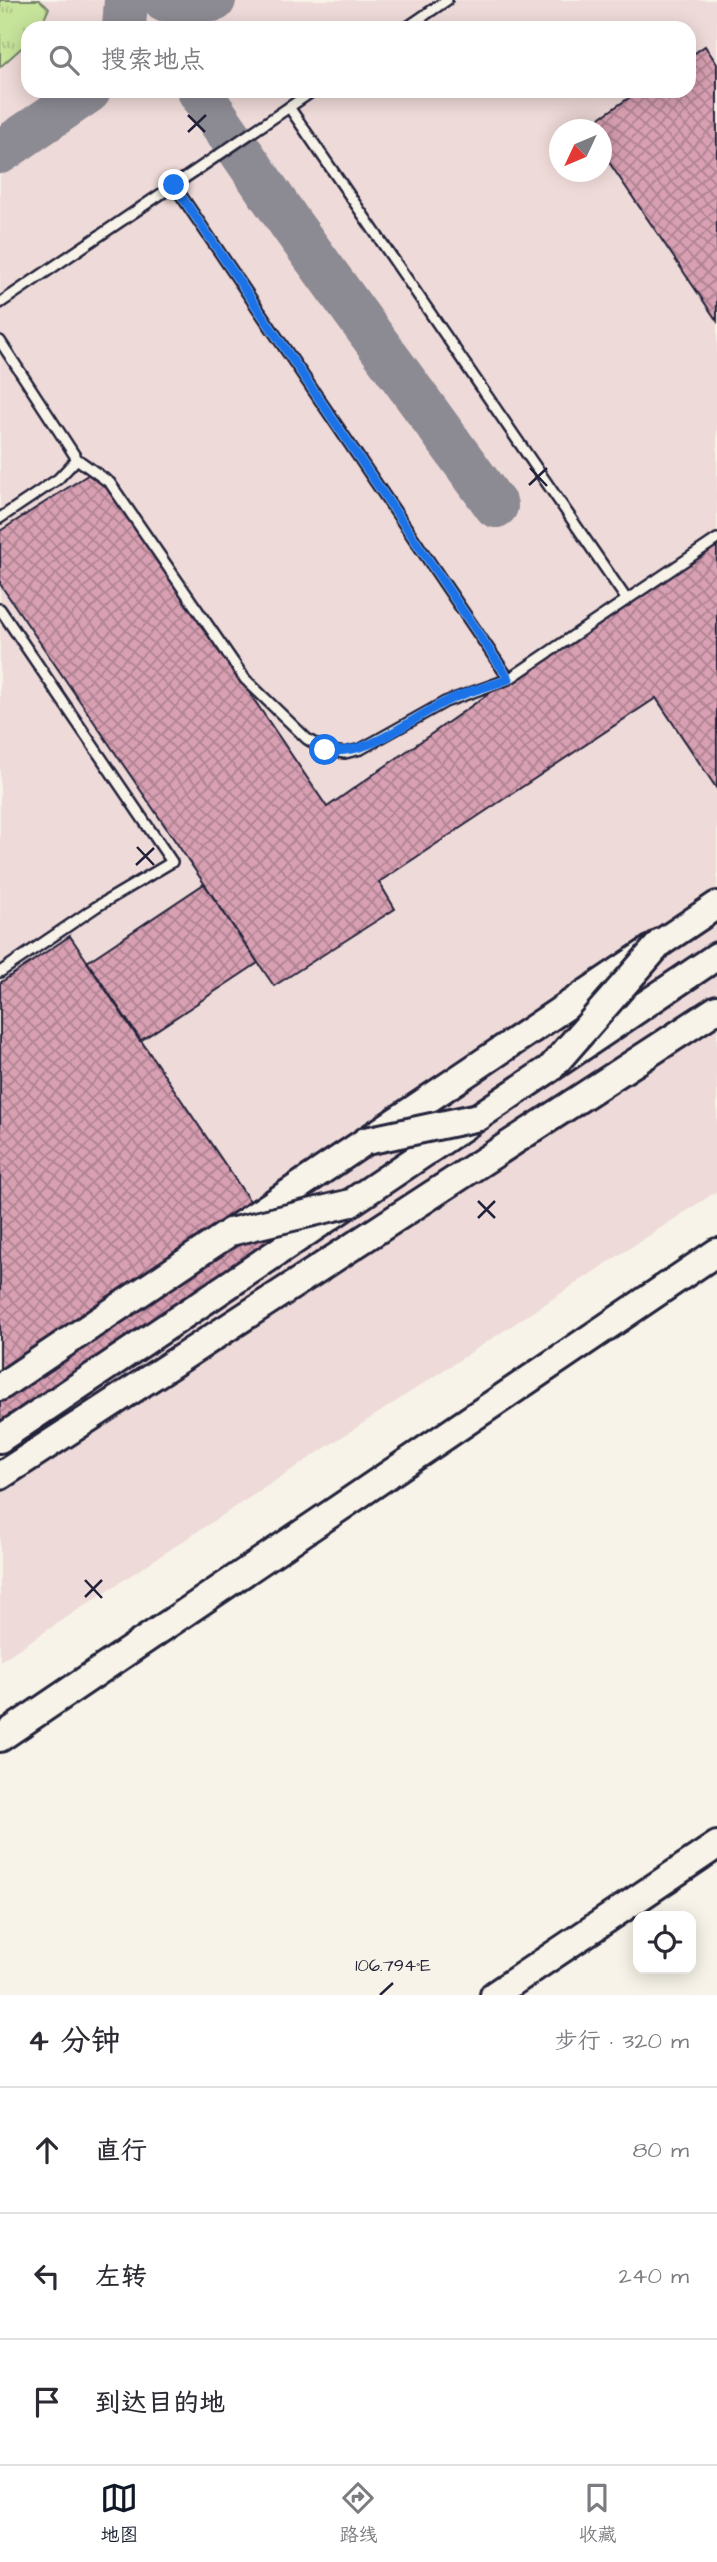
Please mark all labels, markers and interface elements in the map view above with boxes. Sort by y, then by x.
search box [21,21,696,98]
icon: search [45,41,83,79]
text: 搜索地点 [101,42,205,78]
north arrow [549,119,612,182]
route end [158,169,189,200]
route start [309,734,340,765]
map controls [633,1911,696,1974]
button: locate [633,1911,696,1974]
text: 106.794°E [355,1953,431,1978]
text: 4 分钟 [28,2020,120,2062]
text: 步行 · 320 m [555,2025,689,2057]
icon: ahead [28,2131,66,2169]
text: 直行 [95,2133,147,2169]
text: 80 m [632,2134,689,2166]
icon: left [28,2257,66,2295]
text: 左转 [95,2259,147,2295]
text: 240 m [619,2260,689,2292]
icon: arrive [28,2383,66,2421]
text: 到达目的地 [95,2385,225,2421]
tab: 地图 [100,2479,139,2549]
tab: 路线 [339,2479,378,2549]
tab: 收藏 [578,2479,617,2549]

